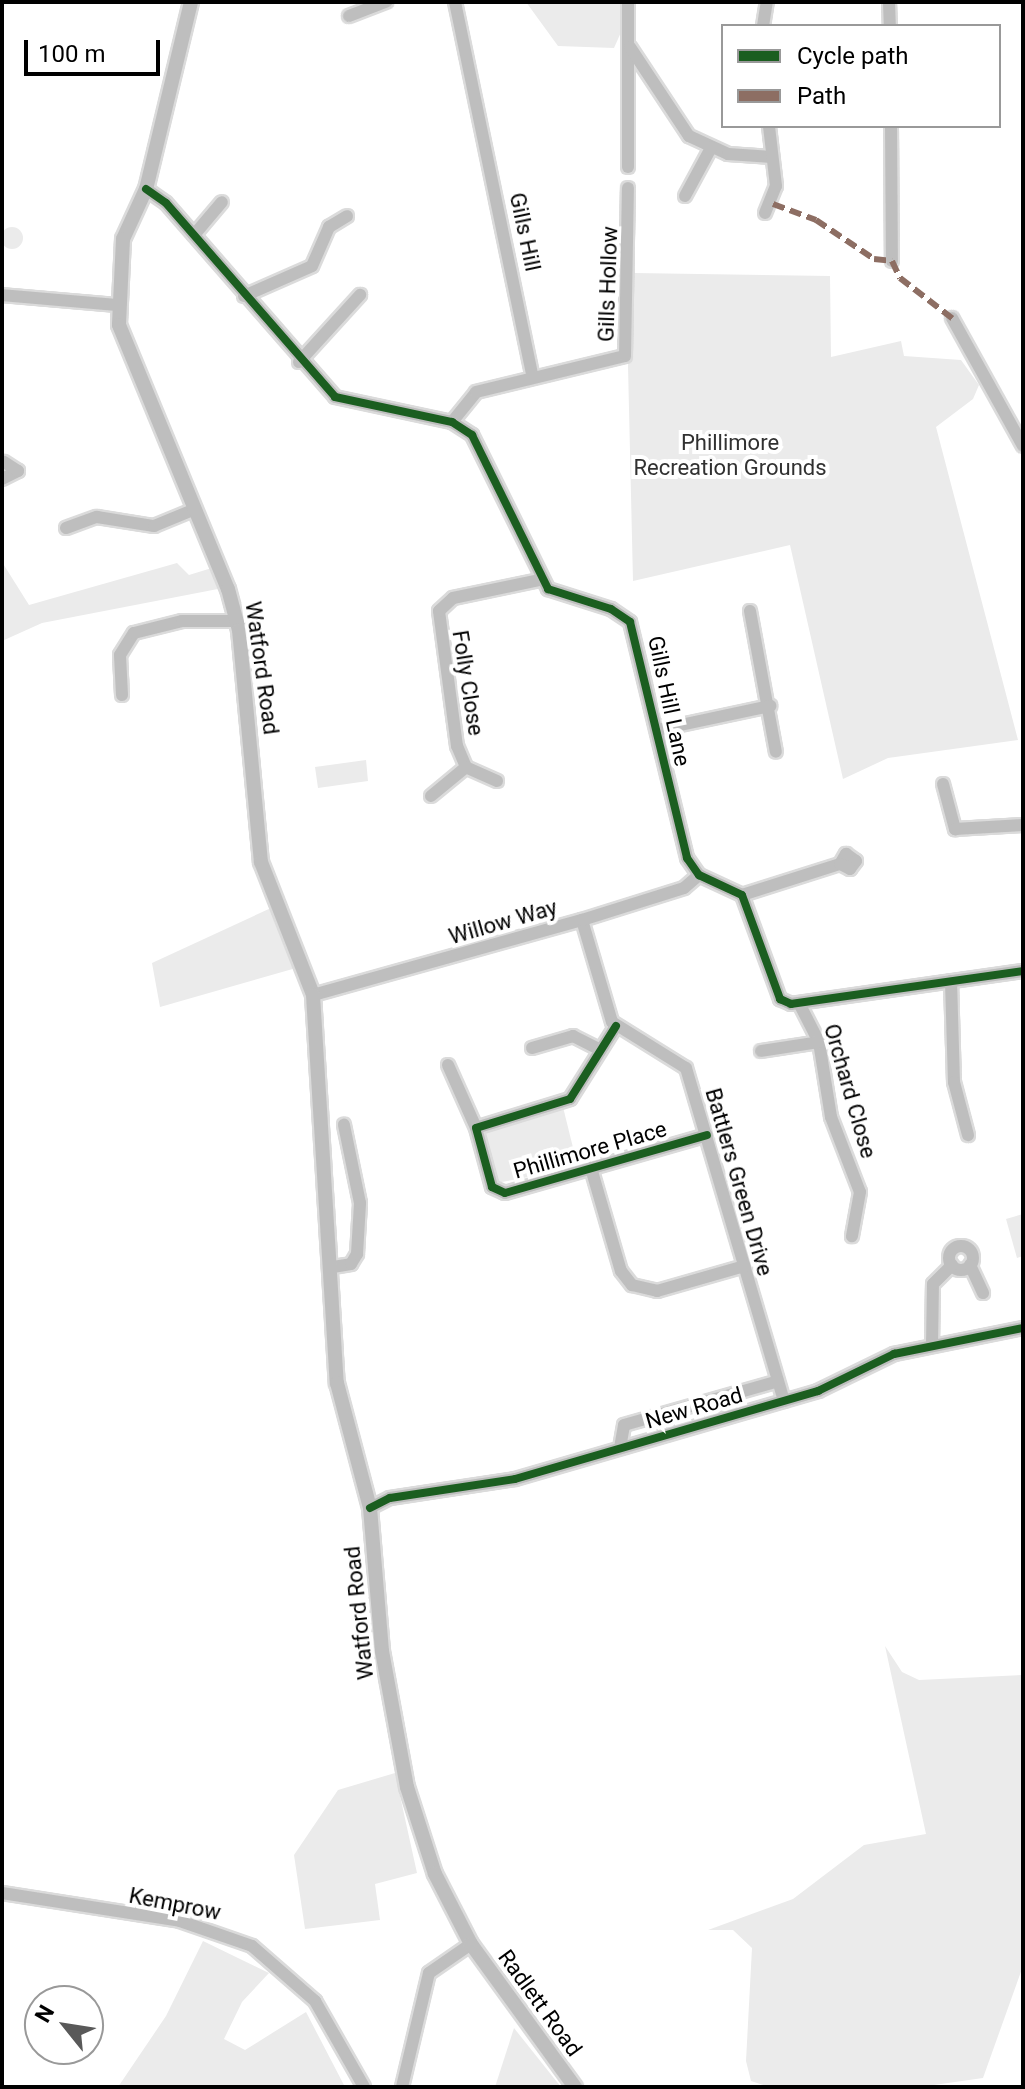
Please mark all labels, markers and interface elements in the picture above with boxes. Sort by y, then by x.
scale bar [28,24,164,74]
legend [721,24,1001,128]
text: 100 m [38,40,105,68]
text: Cycle path [797,42,909,70]
text: Path [797,82,846,110]
street label: Gills Hill [504,190,546,274]
street label: Gills Hollow [593,226,623,342]
park label: Phillimore Recreation Grounds [633,429,827,480]
street label: Watford Road [240,600,284,736]
street label: Folly Close [447,628,489,738]
street label: Gills Hill Lane [642,633,696,769]
street label: Willow Way [446,894,560,950]
street label: Orchard Close [818,1021,882,1161]
street label: Battlers Green Drive [700,1085,778,1279]
street label: Phillimore Place [510,1116,670,1184]
street label: New Road [642,1382,746,1434]
street label: Watford Road [339,1545,379,1681]
street label: Kemprow [127,1882,223,1926]
street label: Radlett Road [493,1945,587,2061]
north arrow [24,1985,104,2065]
text: N [30,2001,59,2027]

